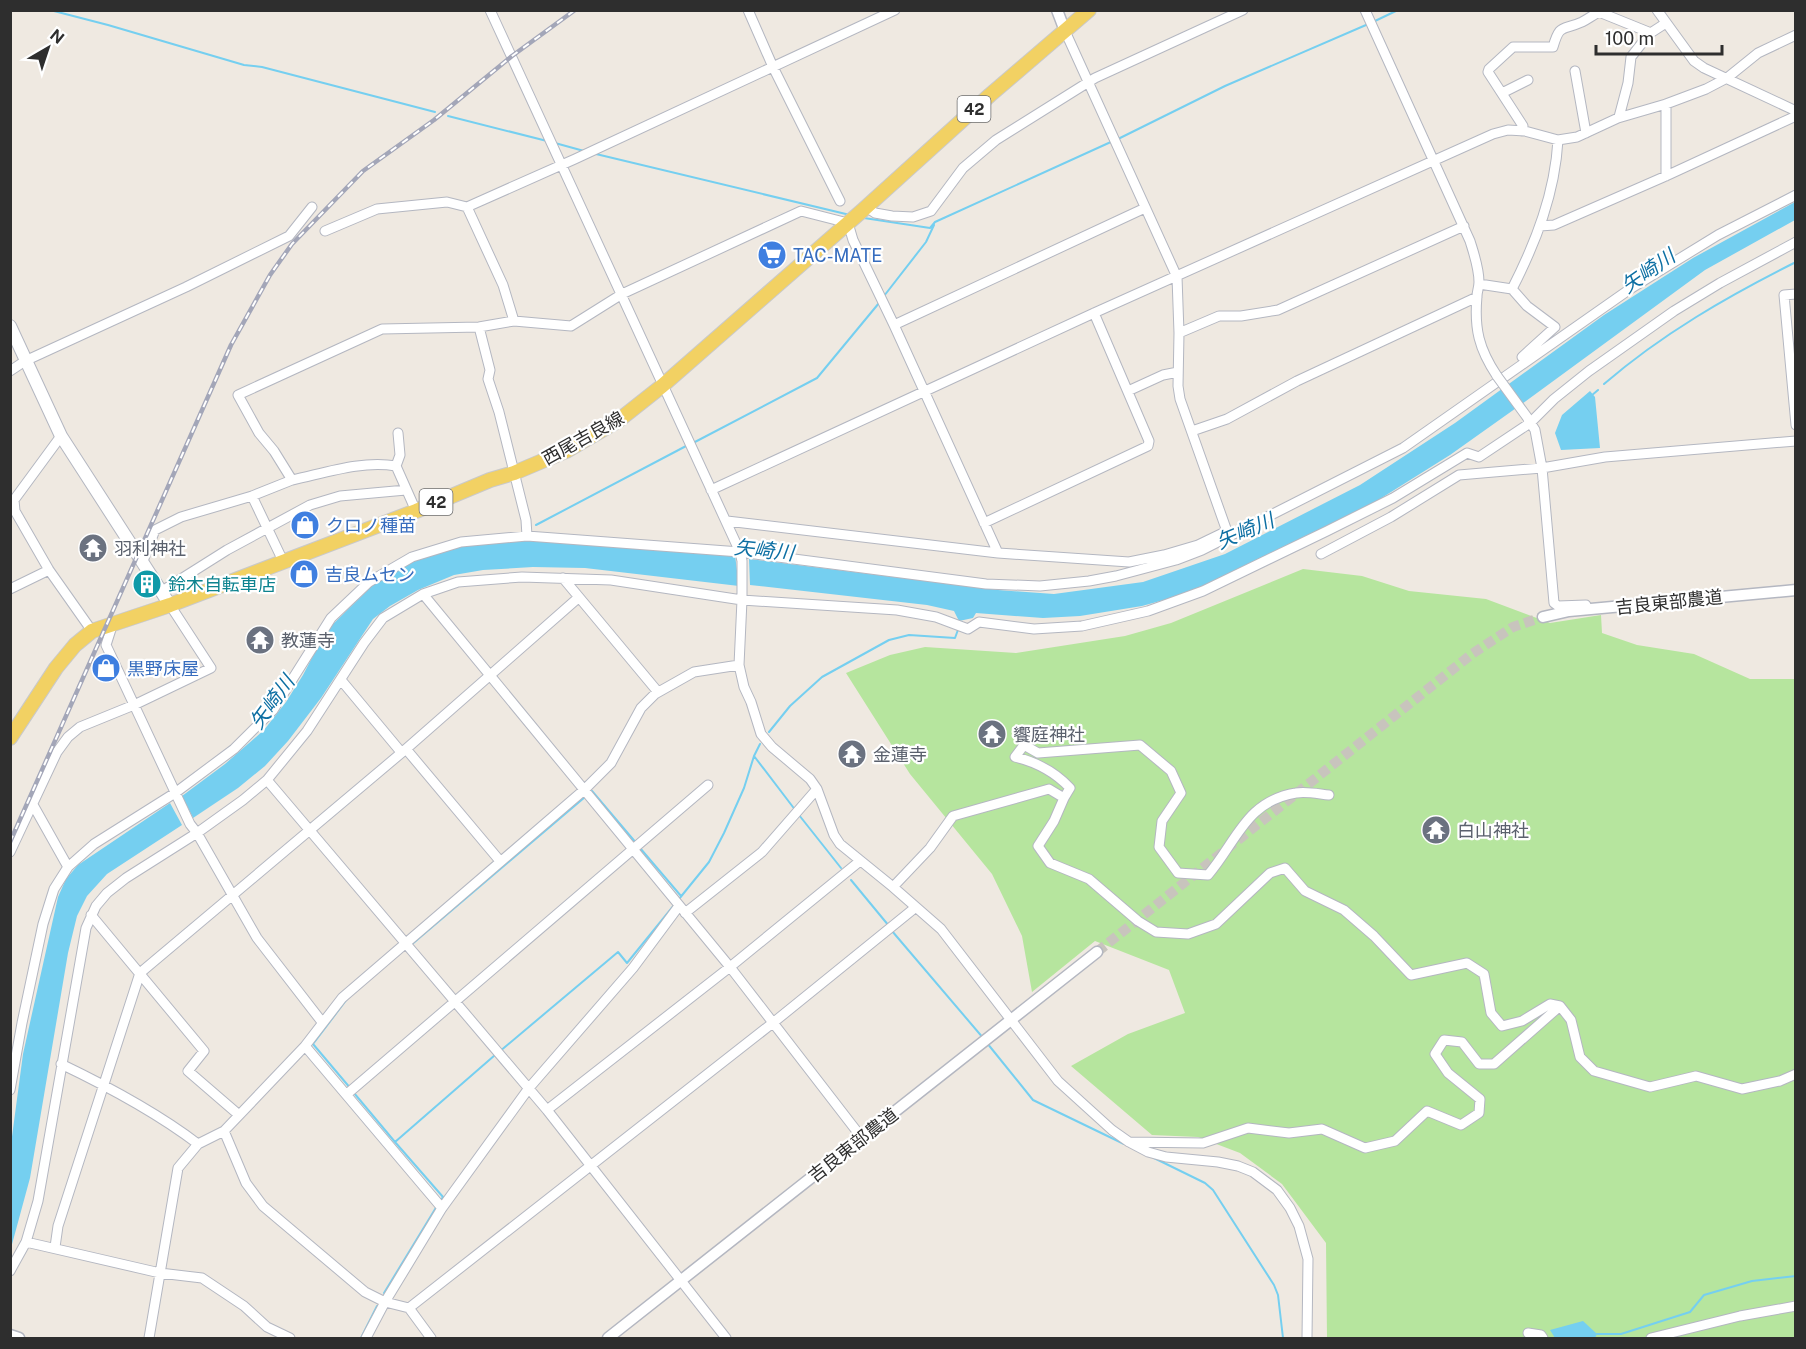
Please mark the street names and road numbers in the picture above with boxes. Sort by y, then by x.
road number: 42 [958,96,990,122]
street label: 西尾吉良線 [539,407,627,469]
road number: 42 [420,489,452,515]
street label: 吉良東部農道 [1614,586,1724,618]
street label: 吉良東部農道 [804,1103,902,1187]

